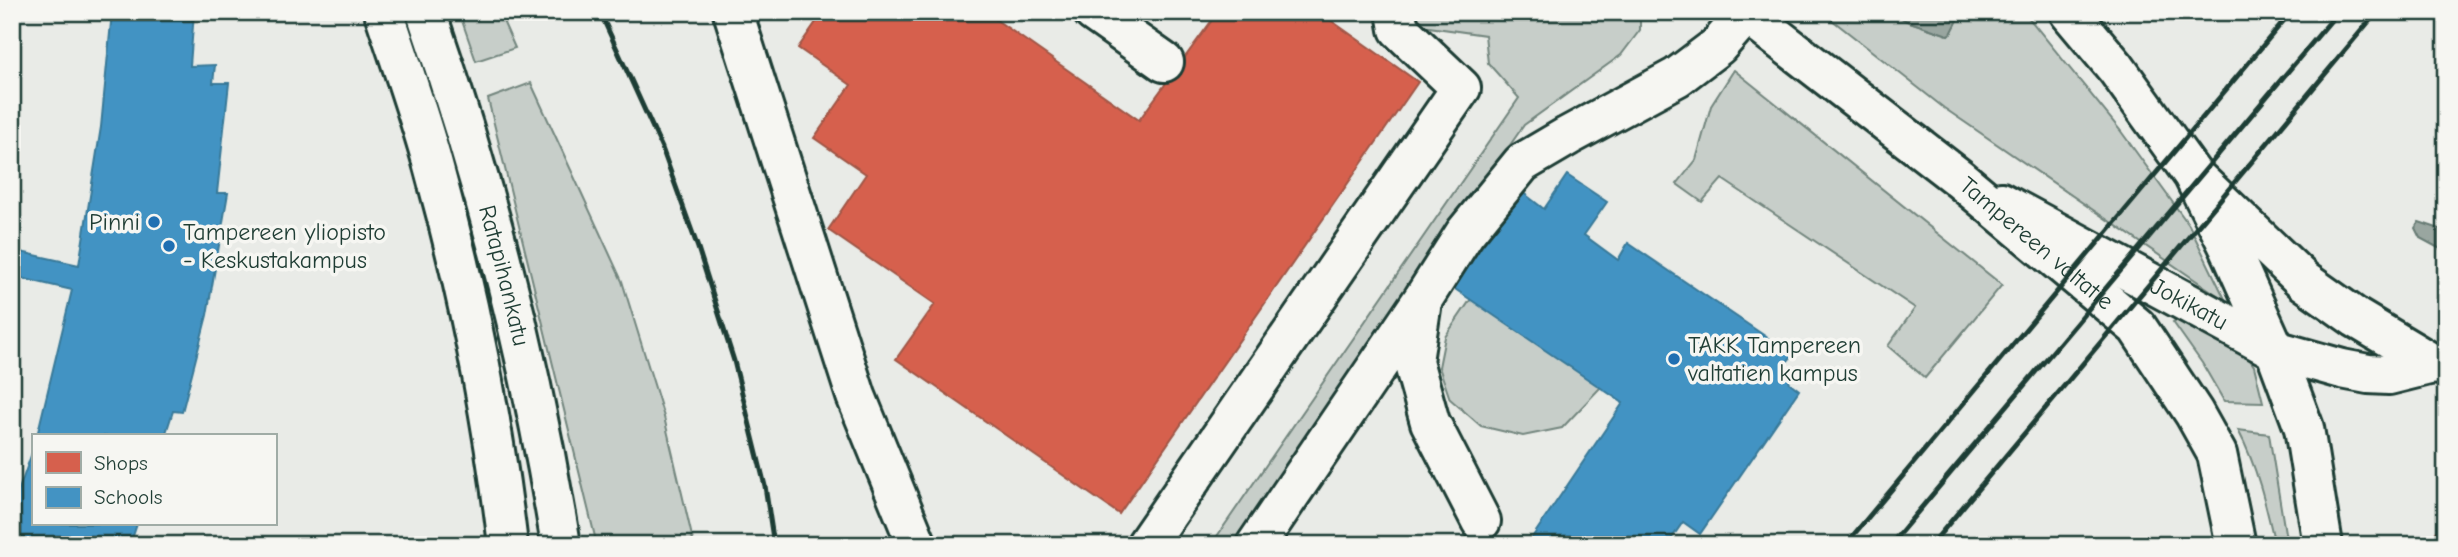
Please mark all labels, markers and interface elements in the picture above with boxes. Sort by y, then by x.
street label: Tampereen valtatie [1954,171,2119,315]
street label: Ratapihankatu [473,202,536,349]
place label: Pinni [89,208,140,236]
marker: Pinni [146,214,162,230]
place label: Tampereen yliopisto - Keskustakampus [183,218,386,274]
marker: Tampereen yliopisto - Keskustakampus [161,238,177,254]
street label: Jokikatu [2146,272,2233,336]
place label: TAKK Tampereen valtatien kampus [1687,331,1861,387]
marker: TAKK Tampereen valtatien kampus [1666,351,1682,367]
legend [32,434,276,526]
text: Shops [94,451,148,475]
text: Schools [94,485,163,509]

